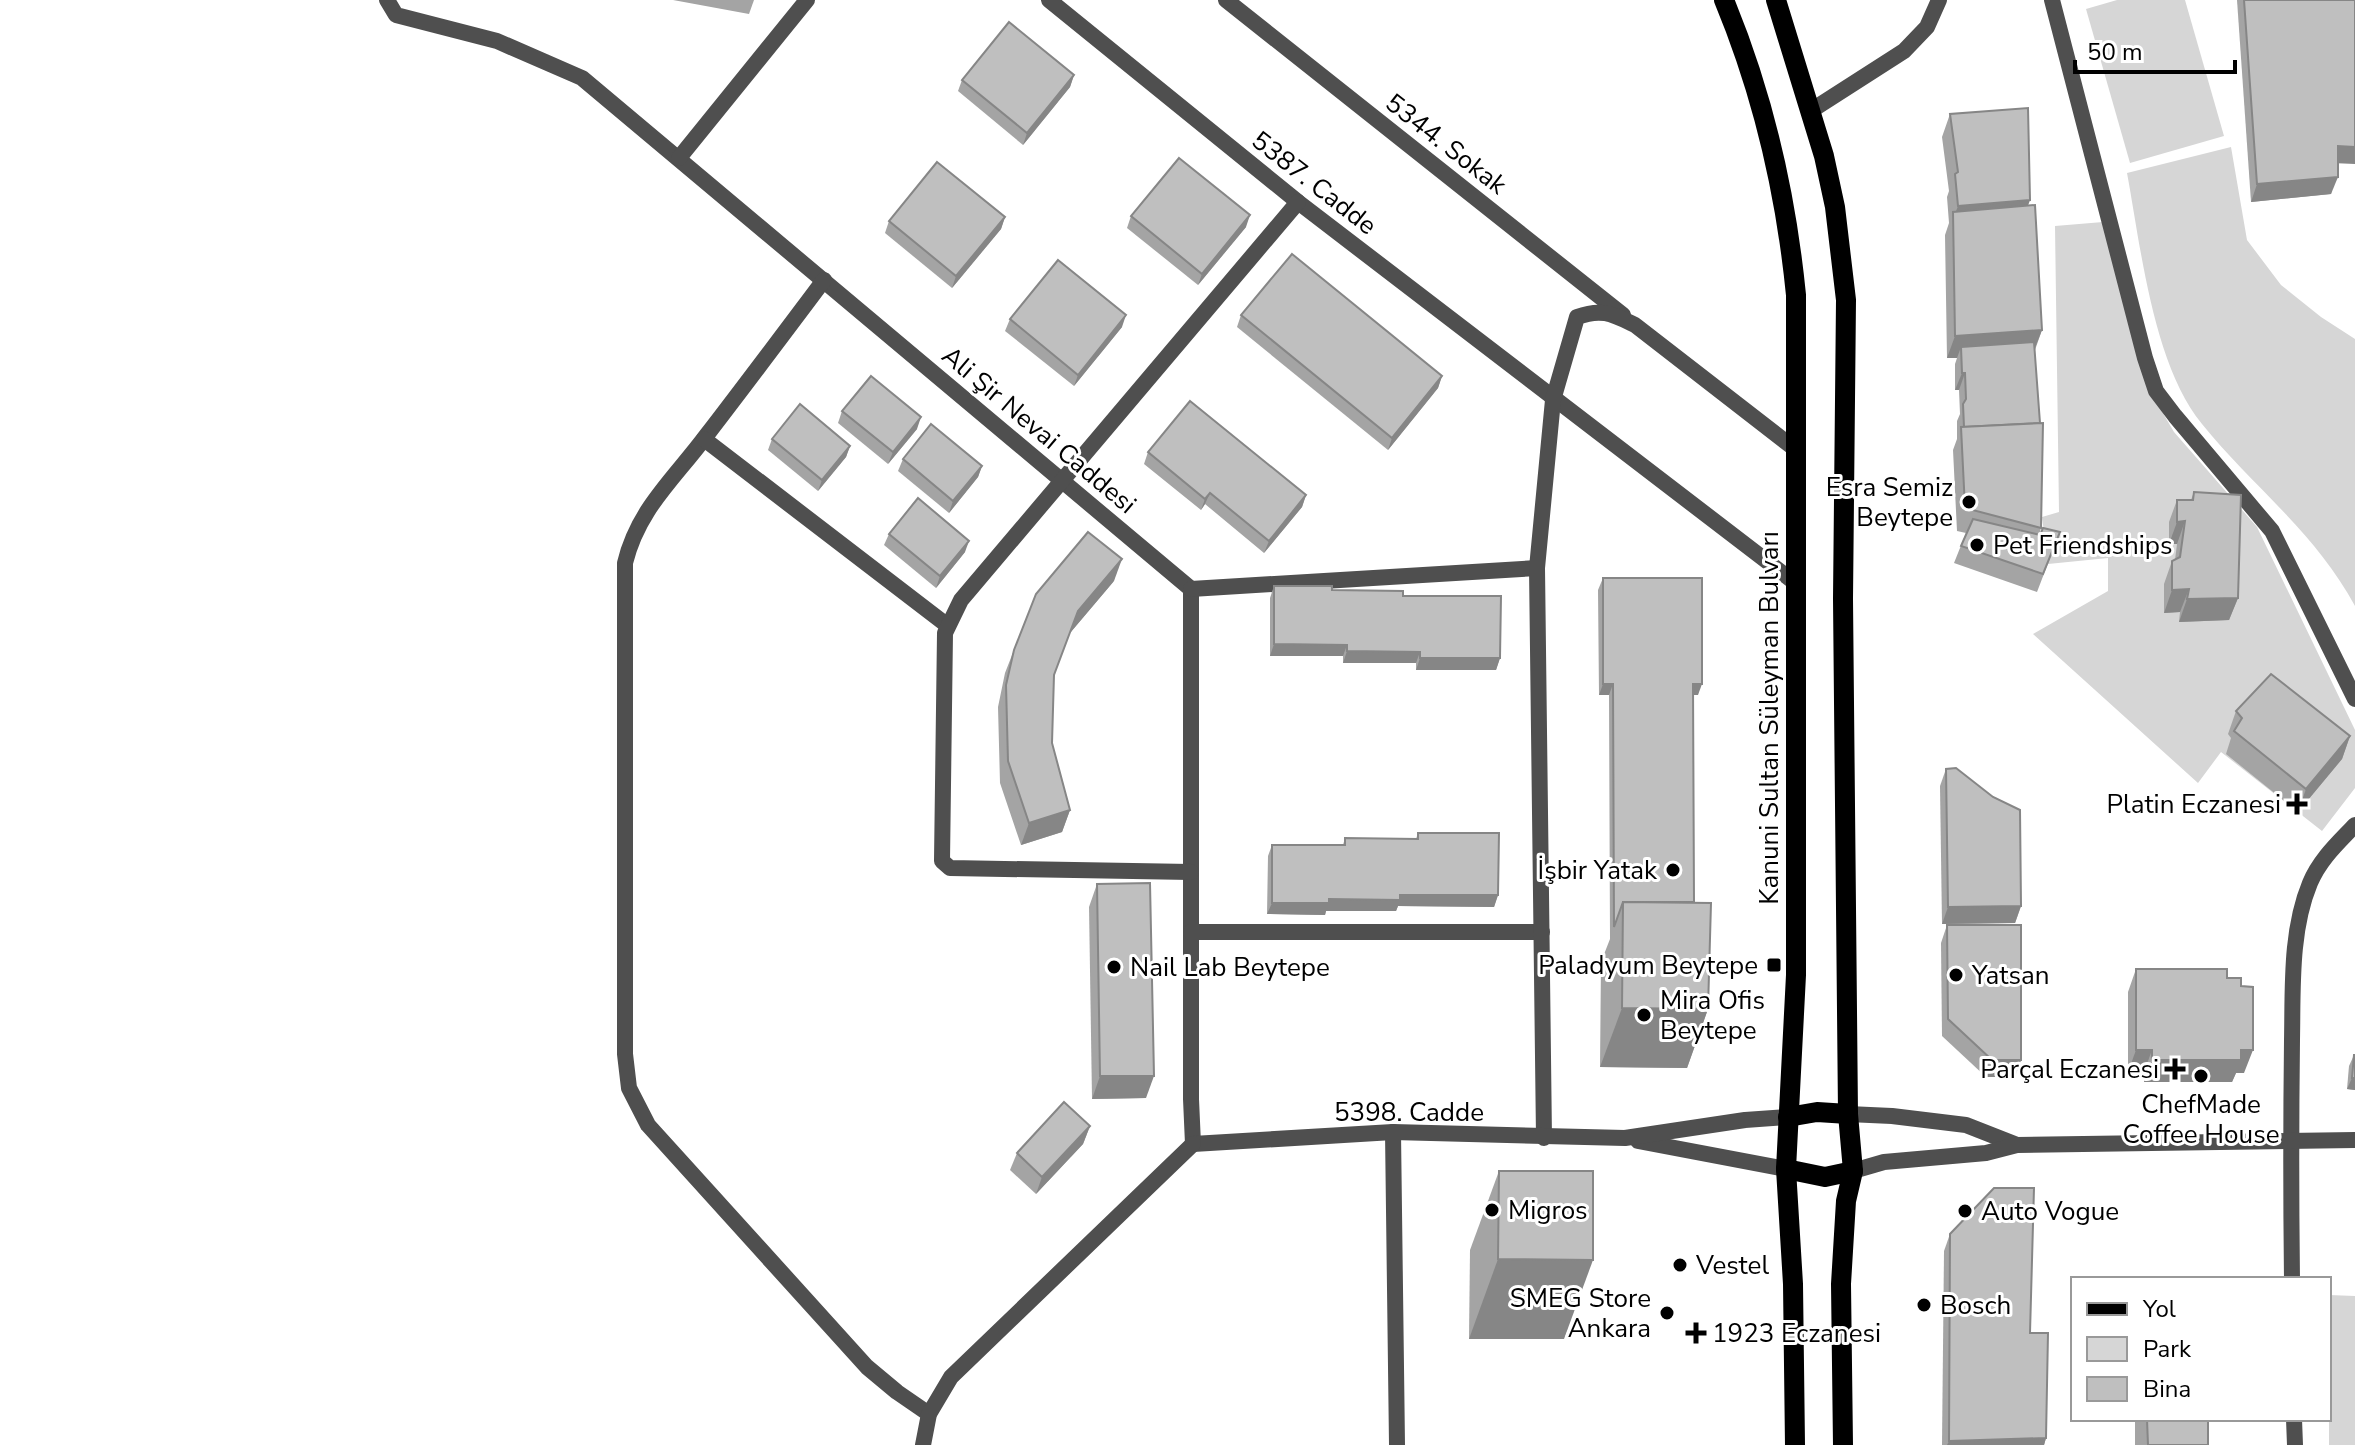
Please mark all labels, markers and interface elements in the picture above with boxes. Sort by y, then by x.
scale bar [2075,24,2235,74]
text: 50 m [2087,36,2143,68]
street label: 5344. Sokak [1378,86,1515,203]
street label: 5387. Cadde [1244,123,1384,243]
street label: Ali Şir Nevai Caddesi [935,338,1143,522]
place label: Esra Semiz Beytepe [1826,470,1953,535]
marker: Esra Semiz Beytepe [1960,493,1978,511]
place label: Pet Friendships [1993,528,2173,563]
street label: Kanuni Sultan Süleyman Bulvarı [1752,531,1787,905]
marker: Pet Friendships [1968,536,1986,554]
place label: Platin Eczanesi [2107,787,2281,822]
marker: Platin Eczanesi [2288,795,2306,813]
place label: İşbir Yatak [1537,853,1658,888]
marker: İşbir Yatak [1664,861,1682,879]
place label: Paladyum Beytepe [1538,948,1758,983]
place label: Nail Lab Beytepe [1130,950,1330,985]
marker: Paladyum Beytepe [1765,956,1783,974]
marker: Nail Lab Beytepe [1105,958,1123,976]
place label: Yatsan [1971,958,2049,993]
marker: Yatsan [1947,966,1965,984]
place label: Mira Ofis Beytepe [1660,983,1765,1048]
marker: Mira Ofis Beytepe [1635,1006,1653,1024]
place label: Parçal Eczanesi [1980,1052,2159,1087]
marker: Parçal Eczanesi [2166,1060,2184,1078]
marker: ChefMade Coffee House [2192,1067,2210,1085]
place label: ChefMade Coffee House [2123,1087,2279,1152]
street label: 5398. Cadde [1334,1095,1484,1130]
place label: Migros [1508,1193,1588,1228]
place label: Auto Vogue [1981,1194,2119,1229]
marker: Migros [1483,1201,1501,1219]
marker: Auto Vogue [1956,1202,1974,1220]
place label: Vestel [1695,1248,1769,1283]
marker: Vestel [1671,1256,1689,1274]
legend [2071,1277,2331,1421]
place label: SMEG Store Ankara [1510,1281,1651,1346]
place label: Bosch [1940,1288,2011,1323]
text: Yol [2142,1293,2176,1325]
marker: Bosch [1915,1296,1933,1314]
marker: SMEG Store Ankara [1658,1304,1676,1322]
place label: 1923 Eczanesi [1712,1316,1881,1351]
marker: 1923 Eczanesi [1687,1324,1705,1342]
text: Park [2143,1333,2192,1365]
text: Bina [2143,1373,2191,1405]

